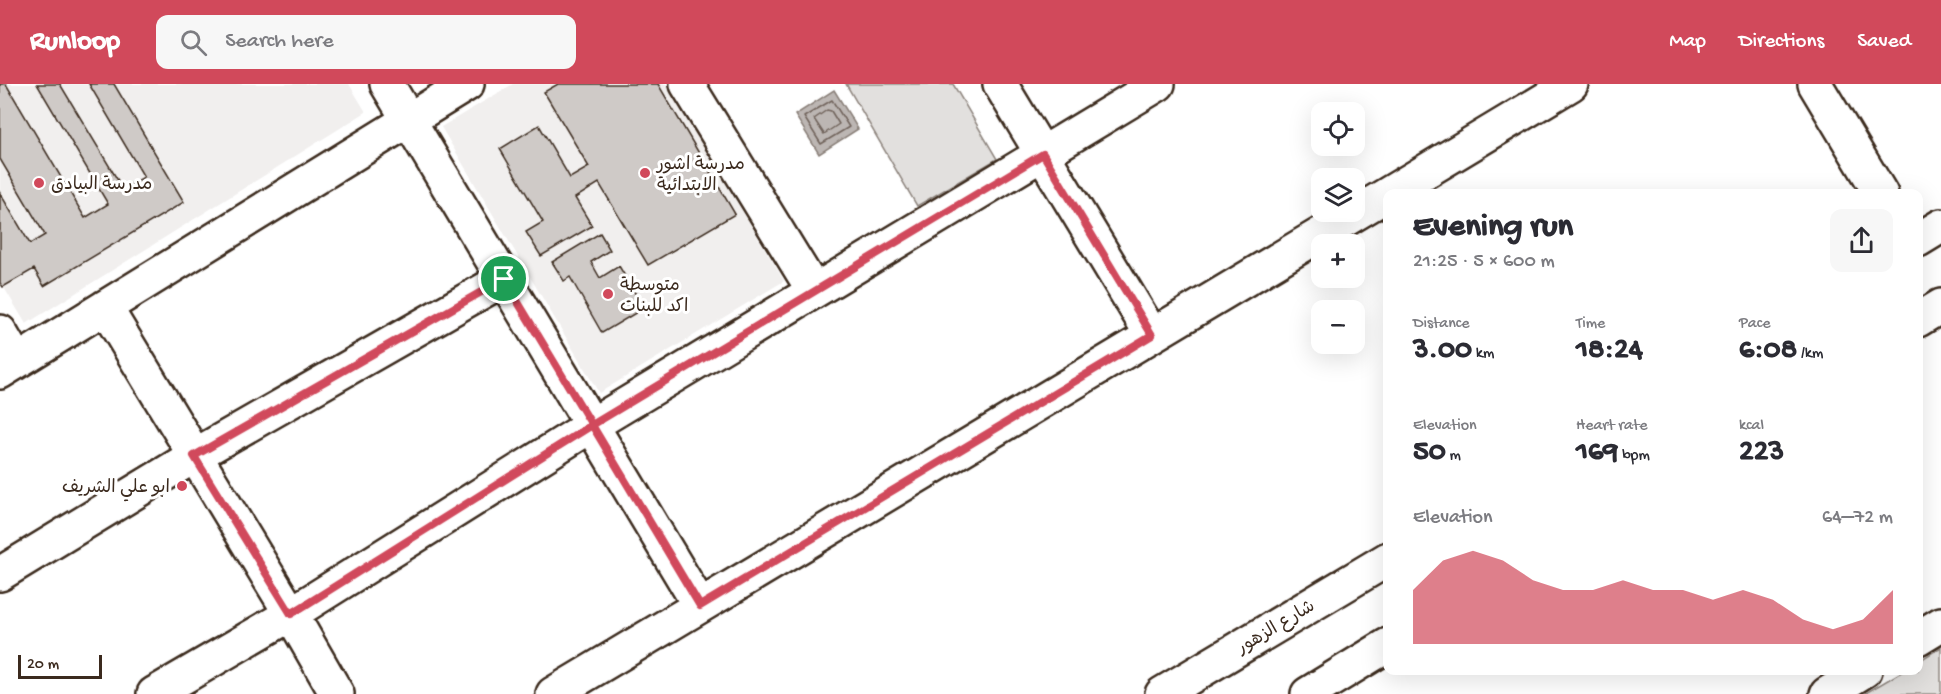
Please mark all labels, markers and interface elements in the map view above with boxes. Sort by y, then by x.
search box [156,15,576,69]
text: Runloop [30,26,120,59]
icon: search [177,26,210,59]
text: Search here [225,29,334,55]
text: Map [1669,30,1706,55]
text: Directions [1739,30,1824,55]
text: Saved [1857,30,1911,55]
map controls [1311,102,1365,354]
button: locate [1311,102,1365,156]
place label: مدرسة اشور الابتدائية [655,155,745,197]
marker: مدرسة اشور الابتدائية [638,166,652,180]
button: layers [1311,168,1365,222]
place label: مدرسة البيادق [51,175,152,196]
marker: مدرسة البيادق [32,176,46,190]
text: Evening run [1413,209,1573,247]
button: share [1830,209,1893,272]
button: + [1311,234,1365,288]
text: 21:25 · 5 × 600 m [1413,251,1555,274]
pin [478,253,529,304]
icon: arrive [487,262,520,295]
place label: متوسطة اكد للبنات [620,276,688,318]
marker: متوسطة اكد للبنات [601,287,615,301]
button: − [1311,300,1365,354]
text: Distance [1413,315,1470,334]
text: Time [1576,315,1605,334]
text: Pace [1739,315,1770,334]
text: 3.00 [1413,334,1472,369]
text: 18:24 [1576,334,1643,369]
text: 6:08 [1739,334,1797,369]
text: km [1472,345,1494,364]
text: /km [1797,345,1823,364]
text: Elevation [1413,417,1477,436]
text: Heart rate [1576,417,1648,436]
text: kcal [1739,417,1764,436]
text: 50 [1413,436,1446,471]
text: 169 [1576,436,1618,471]
text: 223 [1739,436,1784,471]
text: m [1446,447,1461,466]
text: bpm [1618,447,1650,466]
place label: ابو علي الشريف [62,478,170,502]
marker: ابو علي الشريف [175,479,189,493]
text: Elevation [1413,507,1493,530]
text: 64–72 m [1822,507,1893,530]
street label: شارع الزهور [1233,597,1319,660]
scale bar [18,652,102,680]
text: 20 m [27,656,59,675]

